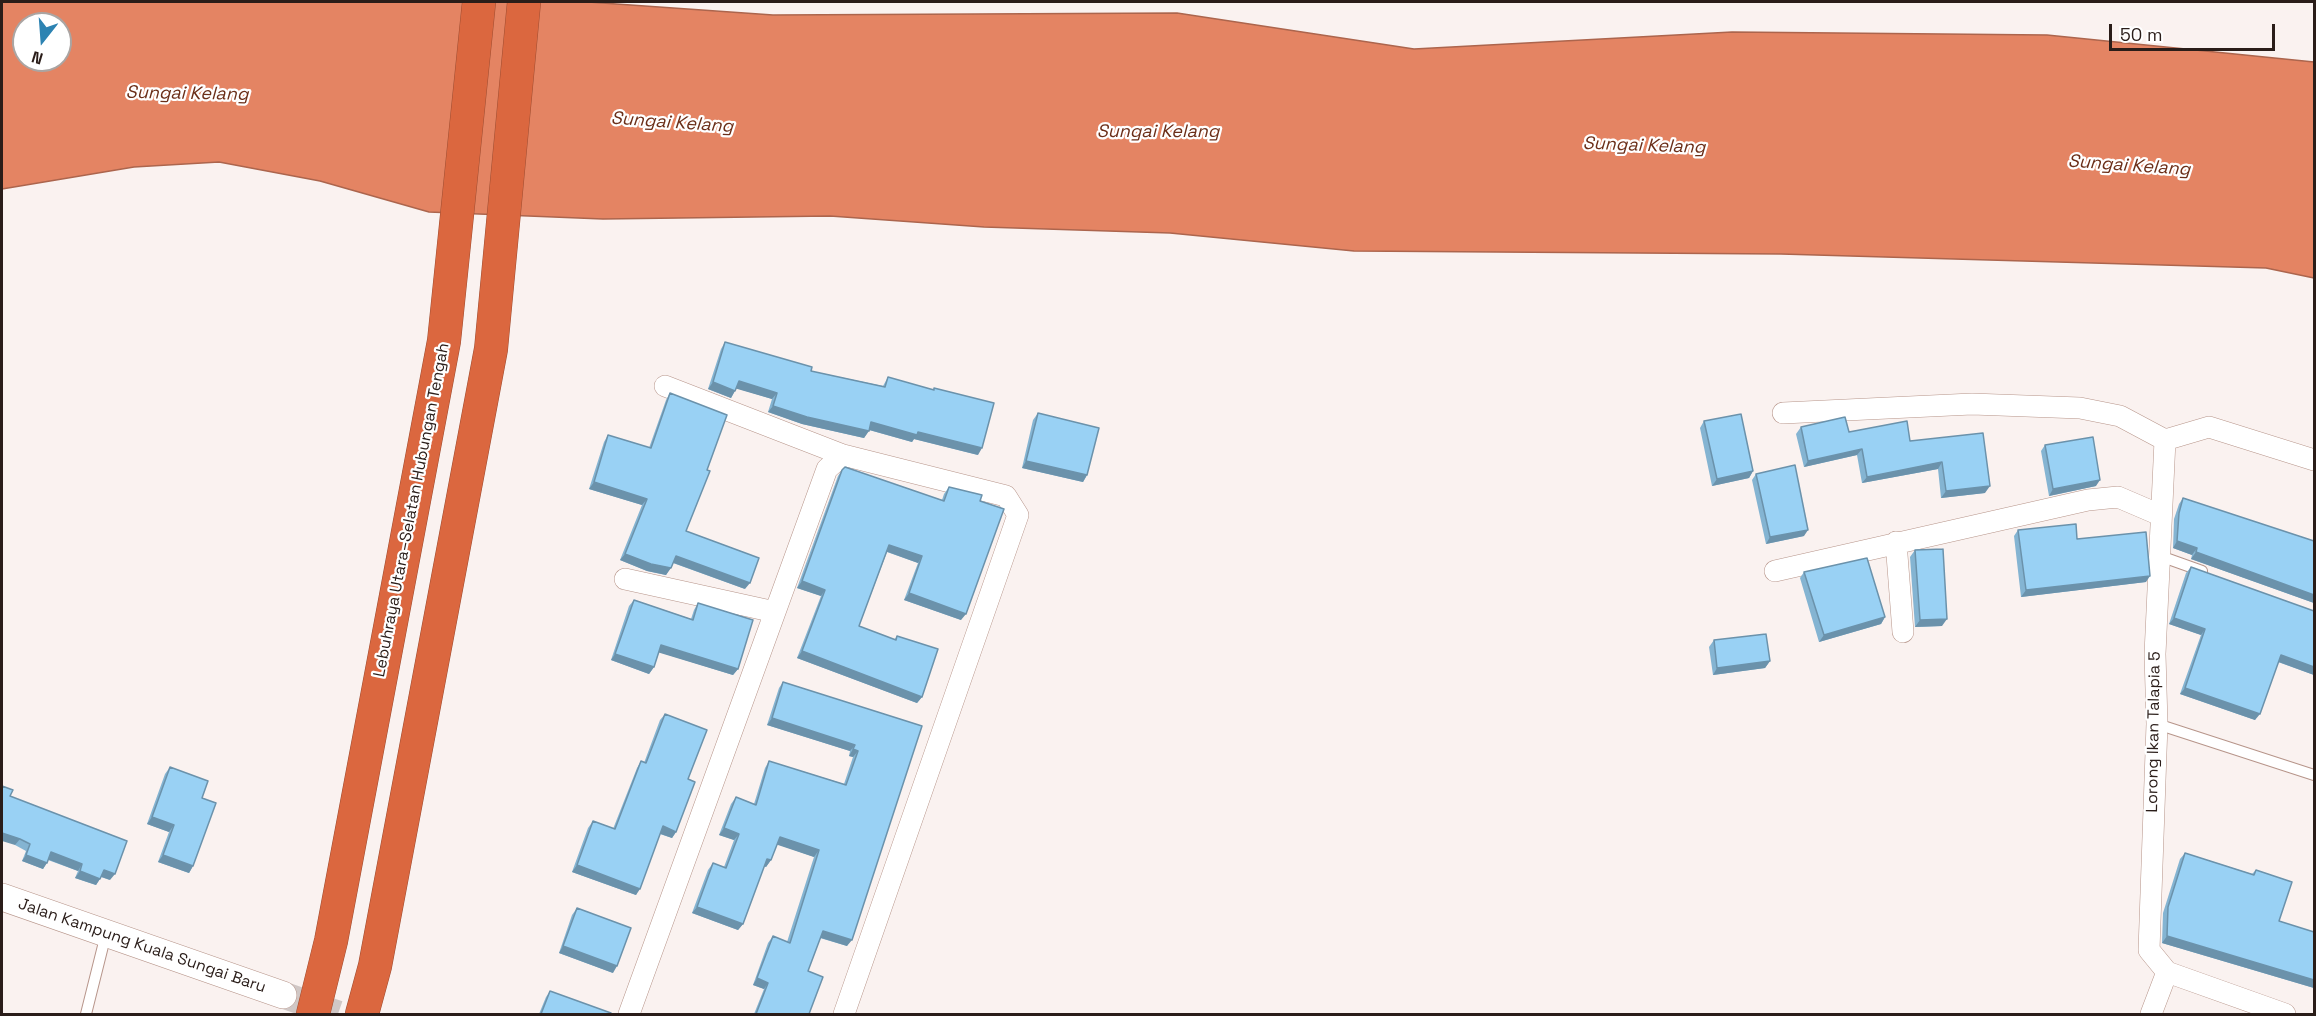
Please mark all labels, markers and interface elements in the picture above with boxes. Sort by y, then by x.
north arrow [12,12,72,72]
scale bar [2112,12,2278,50]
text: 50 m [2120,23,2162,46]
text: N [29,46,45,69]
water label: Sungai Kelang [125,82,249,106]
water label: Sungai Kelang [610,108,734,138]
water label: Sungai Kelang [1097,121,1219,143]
water label: Sungai Kelang [1582,133,1706,159]
water label: Sungai Kelang [2067,151,2191,181]
street label: Lebuhraya Utara–Selatan Hubungan Tengah [370,341,454,679]
street label: Lorong Ikan Talapia 5 [2143,651,2165,813]
street label: Jalan Kampung Kuala Sungai Baru [16,894,268,998]

